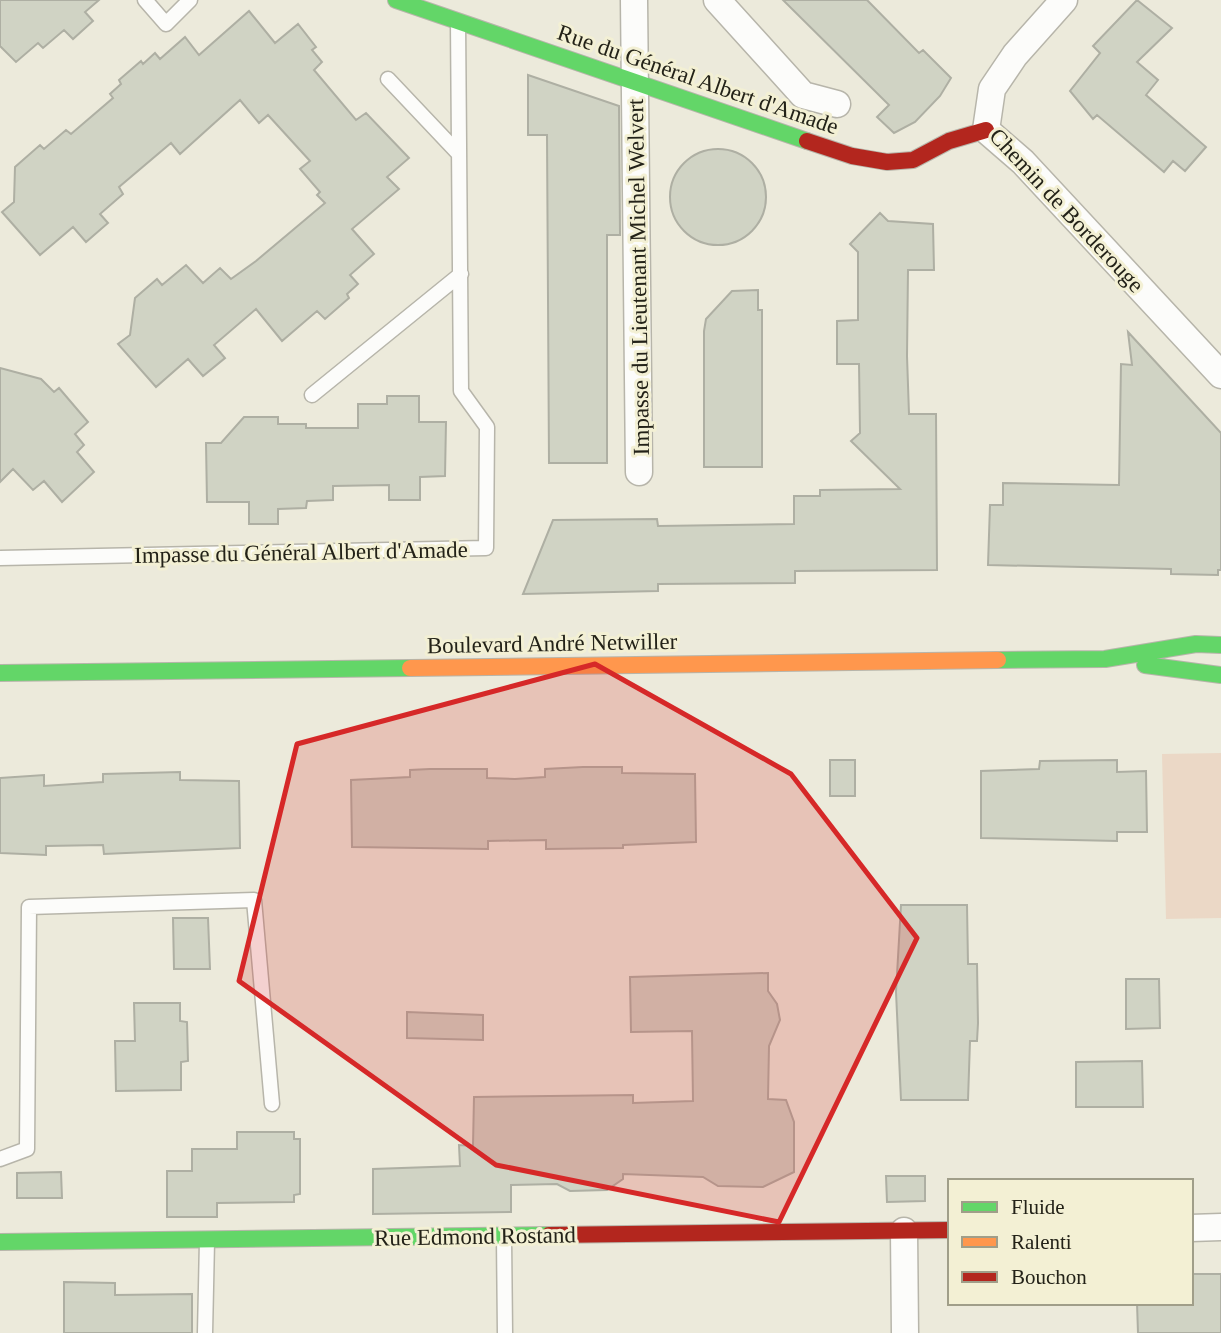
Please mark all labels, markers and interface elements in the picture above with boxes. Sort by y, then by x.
street label: Rue du Général Albert d'Amade [554,20,842,139]
street label: Impasse du Lieutenant Michel Welvert [623,98,654,456]
street label: Chemin de Borderouge [984,123,1149,297]
street label: Impasse du Général Albert d'Amade [134,537,468,568]
street label: Boulevard André Netwiller [427,629,678,658]
legend [948,1179,1193,1305]
text: Fluide [1011,1195,1065,1219]
street label: Rue Edmond Rostand [374,1222,577,1251]
text: Ralenti [1011,1230,1072,1254]
text: Bouchon [1011,1265,1087,1289]

